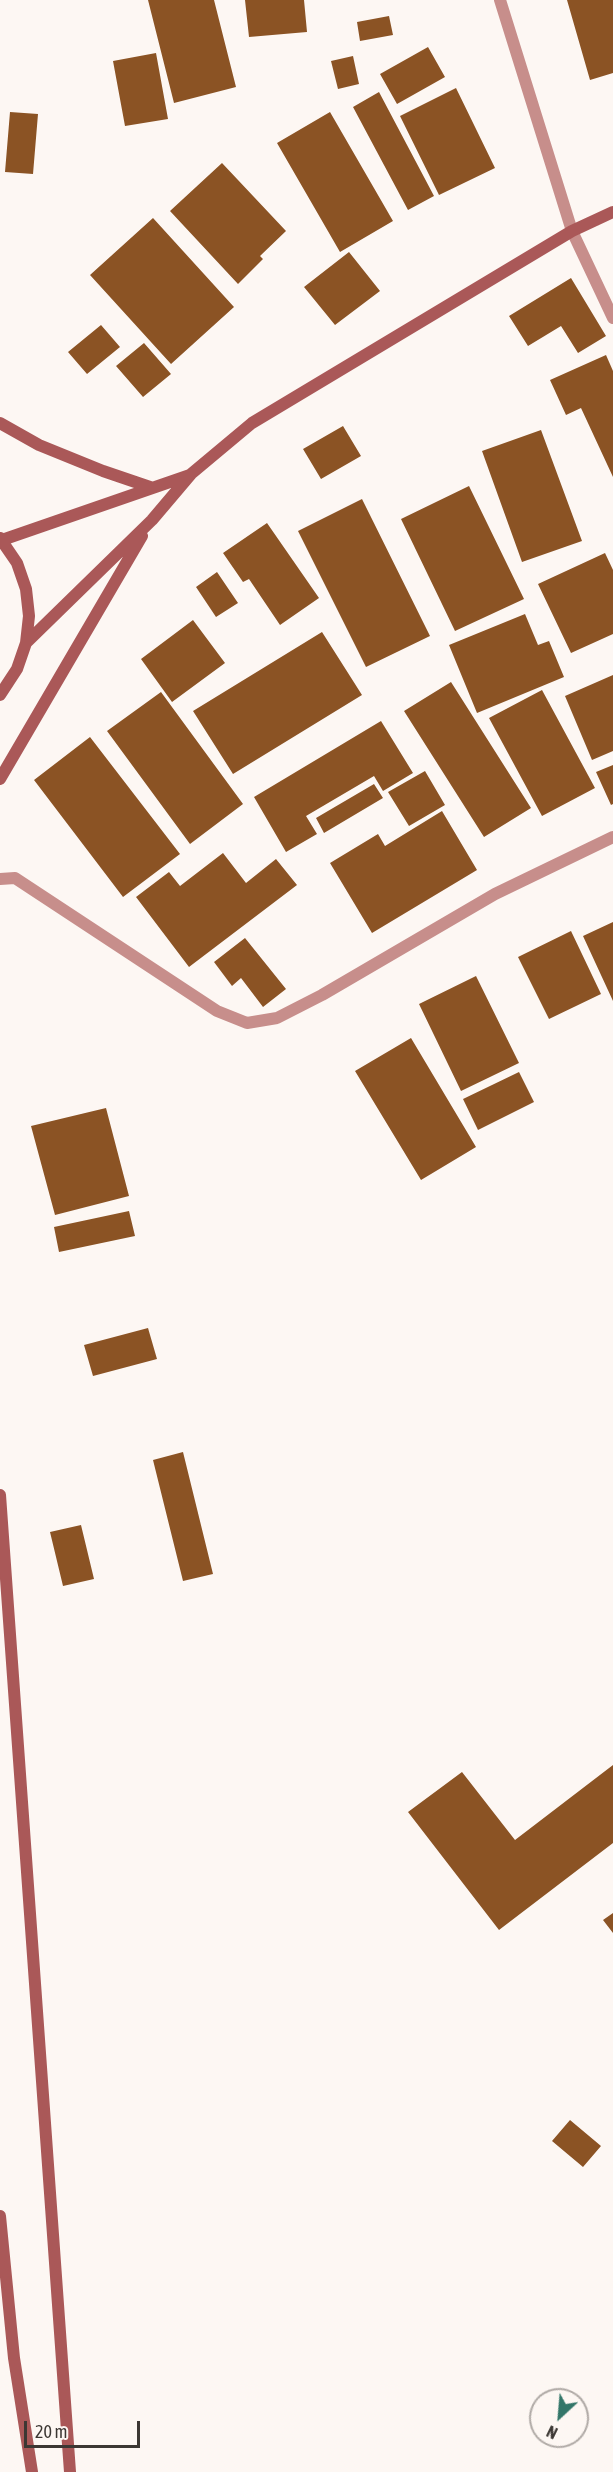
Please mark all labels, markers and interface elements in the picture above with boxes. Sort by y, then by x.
north arrow [529,2388,589,2448]
scale bar [27,2409,142,2447]
text: 20 m [35,2421,67,2442]
text: N [544,2422,560,2443]

